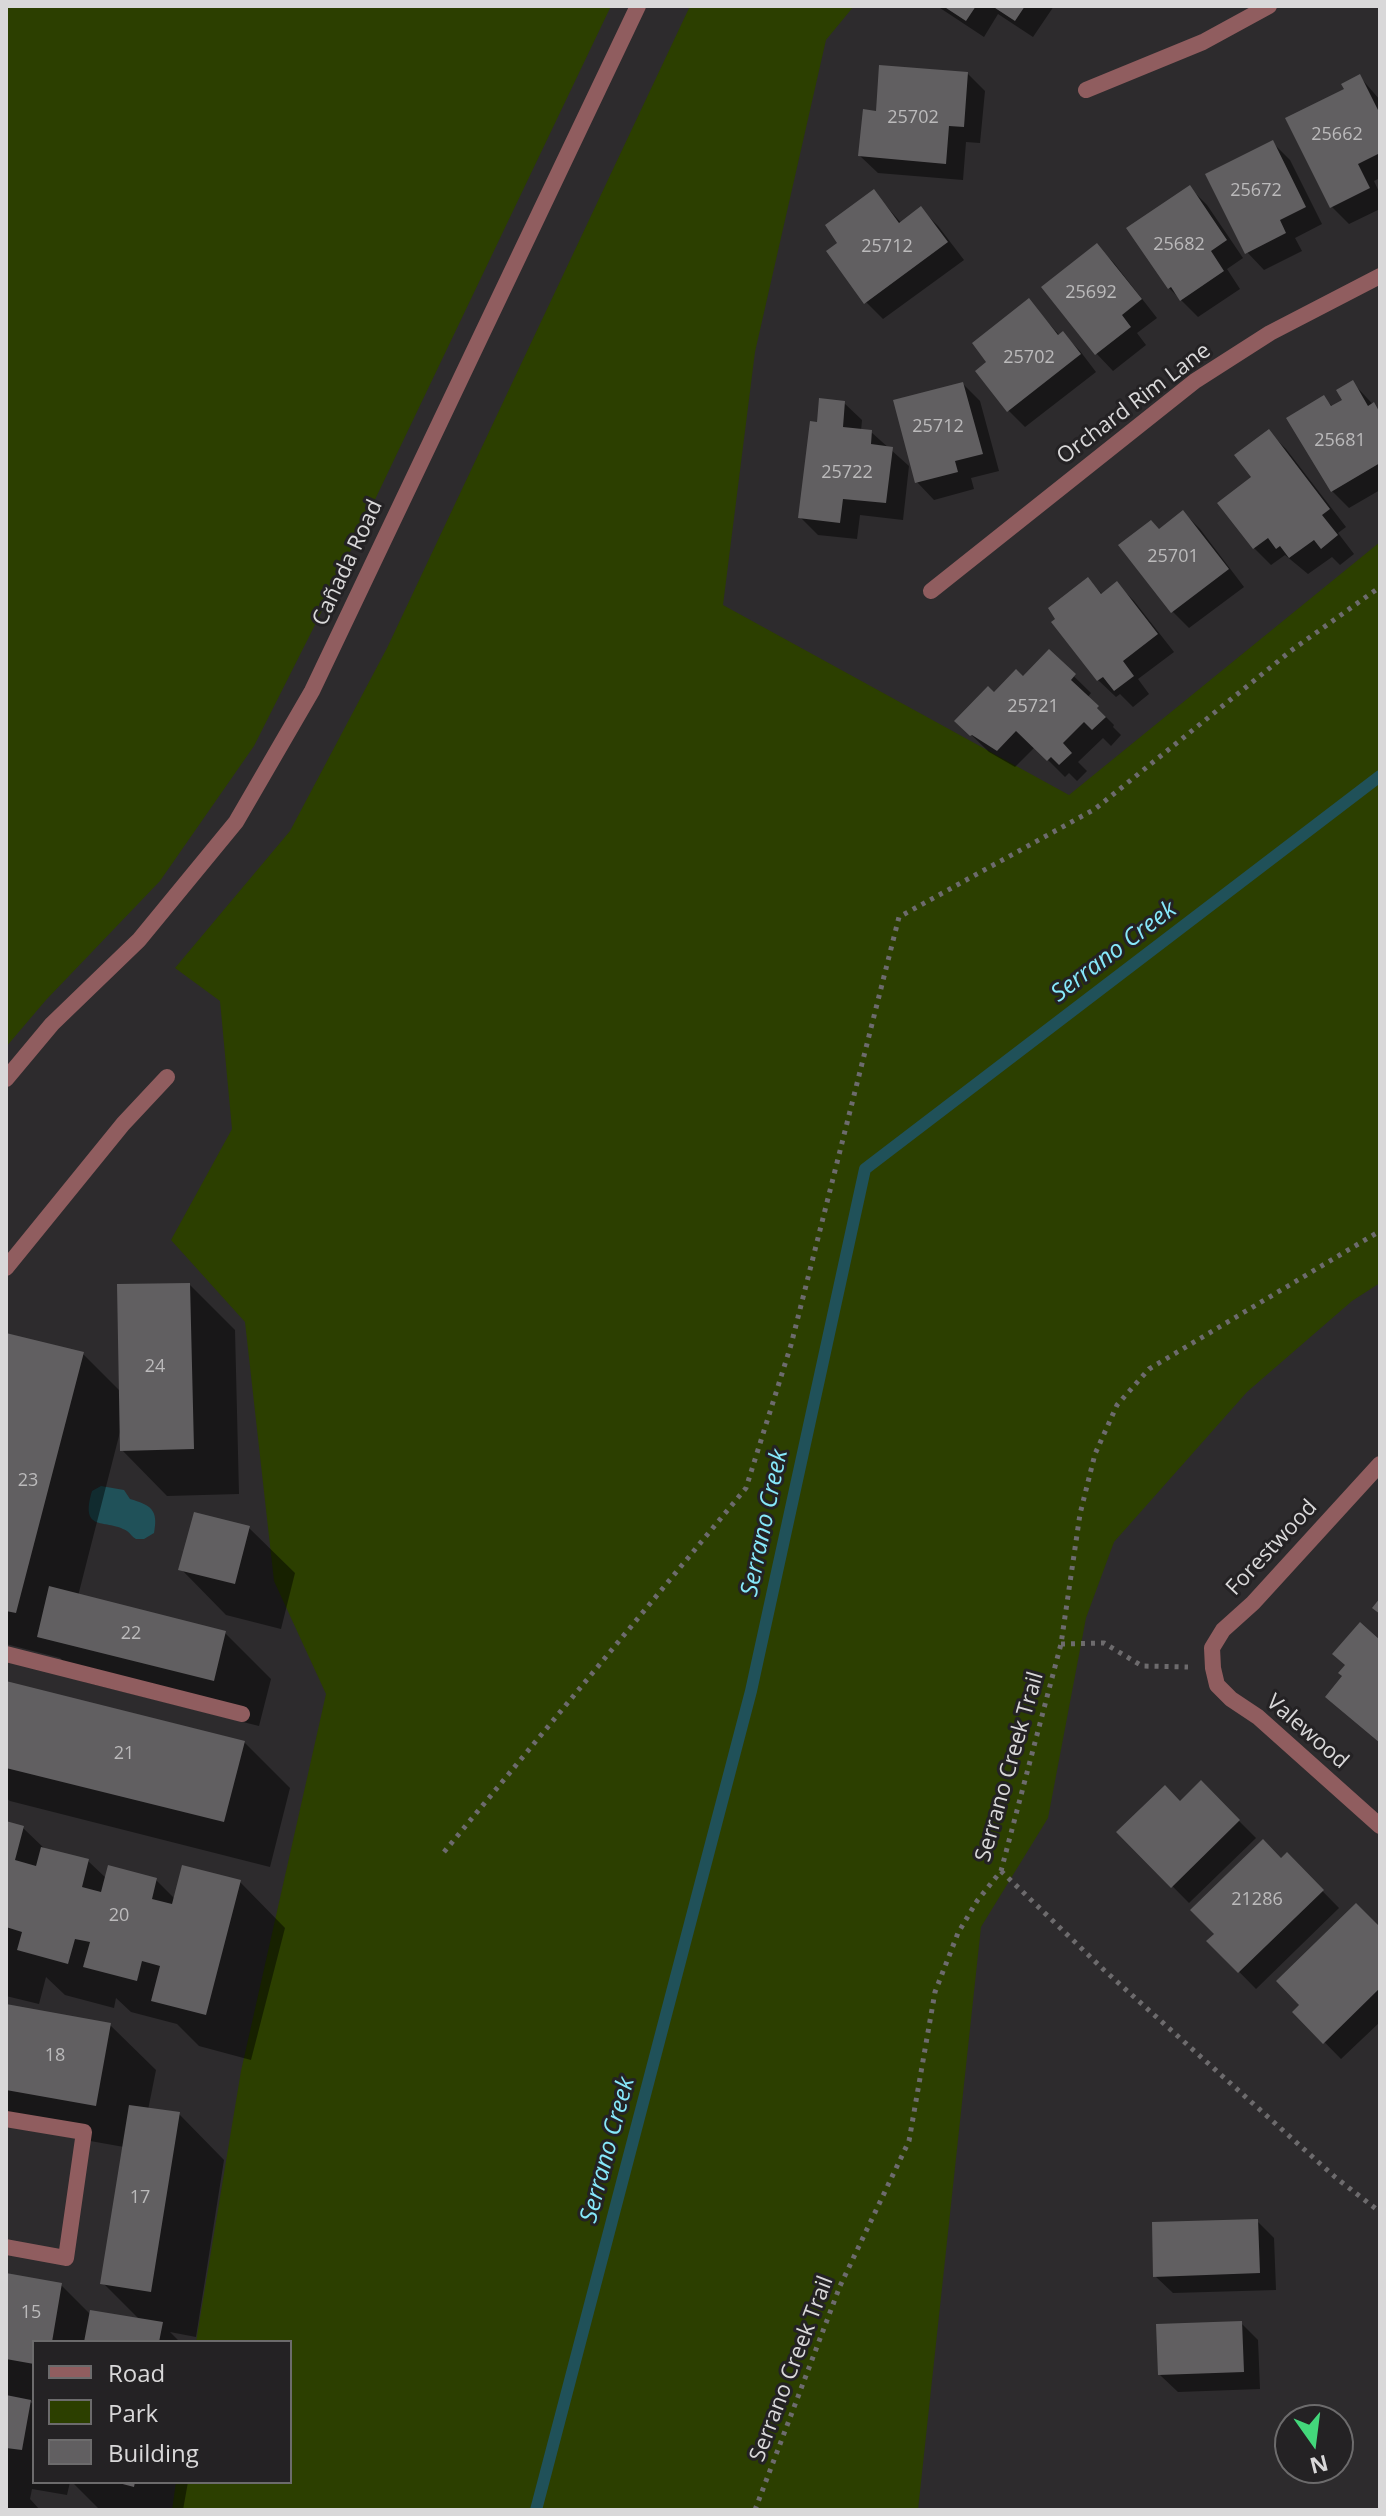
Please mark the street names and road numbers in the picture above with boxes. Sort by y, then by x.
street label: Orchard Rim Lane [1052,338,1216,470]
street label: Cañada Road [307,496,389,630]
street label: Forestwood [1221,1495,1323,1601]
street label: Serrano Creek Trail [970,1669,1050,1865]
street label: Valewood [1261,1689,1353,1775]
street label: Serrano Creek Trail [744,2273,840,2465]

